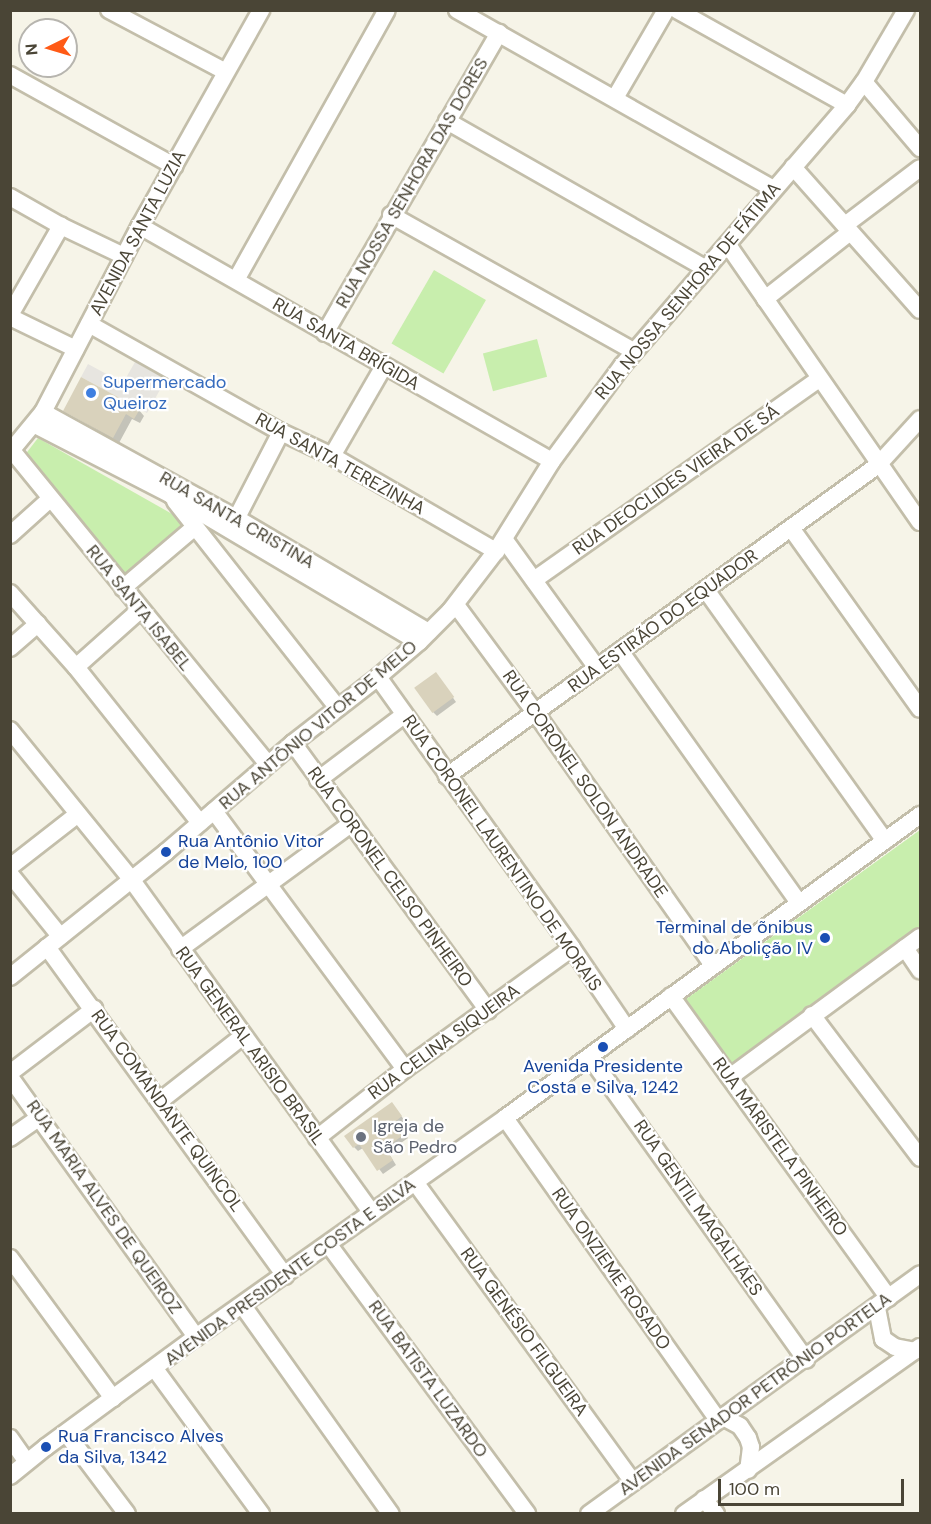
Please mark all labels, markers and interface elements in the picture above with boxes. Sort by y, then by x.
north arrow [18,18,78,78]
text: N [21,43,43,56]
street label: RUA NOSSA SENHORA DAS DORES [331,54,493,312]
street label: AVENIDA SANTA LUZIA [85,147,191,319]
street label: RUA NOSSA SENHORA DE FÁTIMA [591,178,785,404]
street label: RUA SANTA BRÍGIDA [269,293,423,395]
place label: Supermercado Queiroz [103,372,227,415]
marker: Supermercado Queiroz [84,386,98,400]
street label: RUA DEOCLIDES VIEIRA DE SÁ [568,400,784,560]
street label: RUA SANTA TEREZINHA [251,408,429,520]
street label: RUA SANTA CRISTINA [156,467,318,573]
street label: RUA SANTA ISABEL [82,541,196,675]
street label: RUA ESTIRÃO DO EQUADOR [564,545,762,697]
street label: RUA ANTÔNIO VITOR DE MELO [215,636,421,814]
street label: RUA CORONEL SOLON ANDRADE [498,666,672,902]
street label: RUA CORONEL LAURENTINO DE MORAIS [398,711,606,995]
street label: RUA CORONEL CELSO PINHEIRO [303,763,477,991]
place label: Rua Antônio Vitor de Melo, 100 [178,831,324,874]
marker: Rua Antônio Vitor de Melo, 100 [159,845,173,859]
place label: Terminal de õnibus do Abolição IV [656,917,813,960]
marker: Terminal de õnibus do Abolição IV [818,931,832,945]
street label: RUA GENERAL ARISIO BRASIL [171,943,329,1149]
street label: RUA CELINA SIQUEIRA [364,980,524,1104]
street label: RUA COMANDANTE QUINCOL [86,1006,248,1216]
marker: Avenida Presidente Costa e Silva, 1242 [596,1040,610,1054]
street label: RUA MARISTELA PINHEIRO [708,1053,852,1241]
place label: Avenida Presidente Costa e Silva, 1242 [523,1056,683,1098]
street label: RUA MARIA ALVES DE QUEIROZ [22,1096,186,1318]
place label: Igreja de São Pedro [373,1116,457,1158]
street label: RUA GENTIL MAGALHÃES [629,1116,767,1300]
marker: Igreja de São Pedro [354,1130,368,1144]
street label: AVENIDA PRESIDENTE COSTA E SILVA [160,1174,420,1370]
street label: RUA ONZIEME ROSADO [547,1184,675,1354]
street label: RUA GENÉSIO FILGUEIRA [456,1243,592,1421]
street label: AVENIDA SENADOR PETRÔNIO PORTELA [615,1288,895,1500]
street label: RUA BATISTA LUZARDO [364,1296,492,1462]
place label: Rua Francisco Alves da Silva, 1342 [58,1426,224,1468]
marker: Rua Francisco Alves da Silva, 1342 [39,1440,53,1454]
scale bar [721,1467,907,1505]
text: 100 m [729,1477,780,1501]

